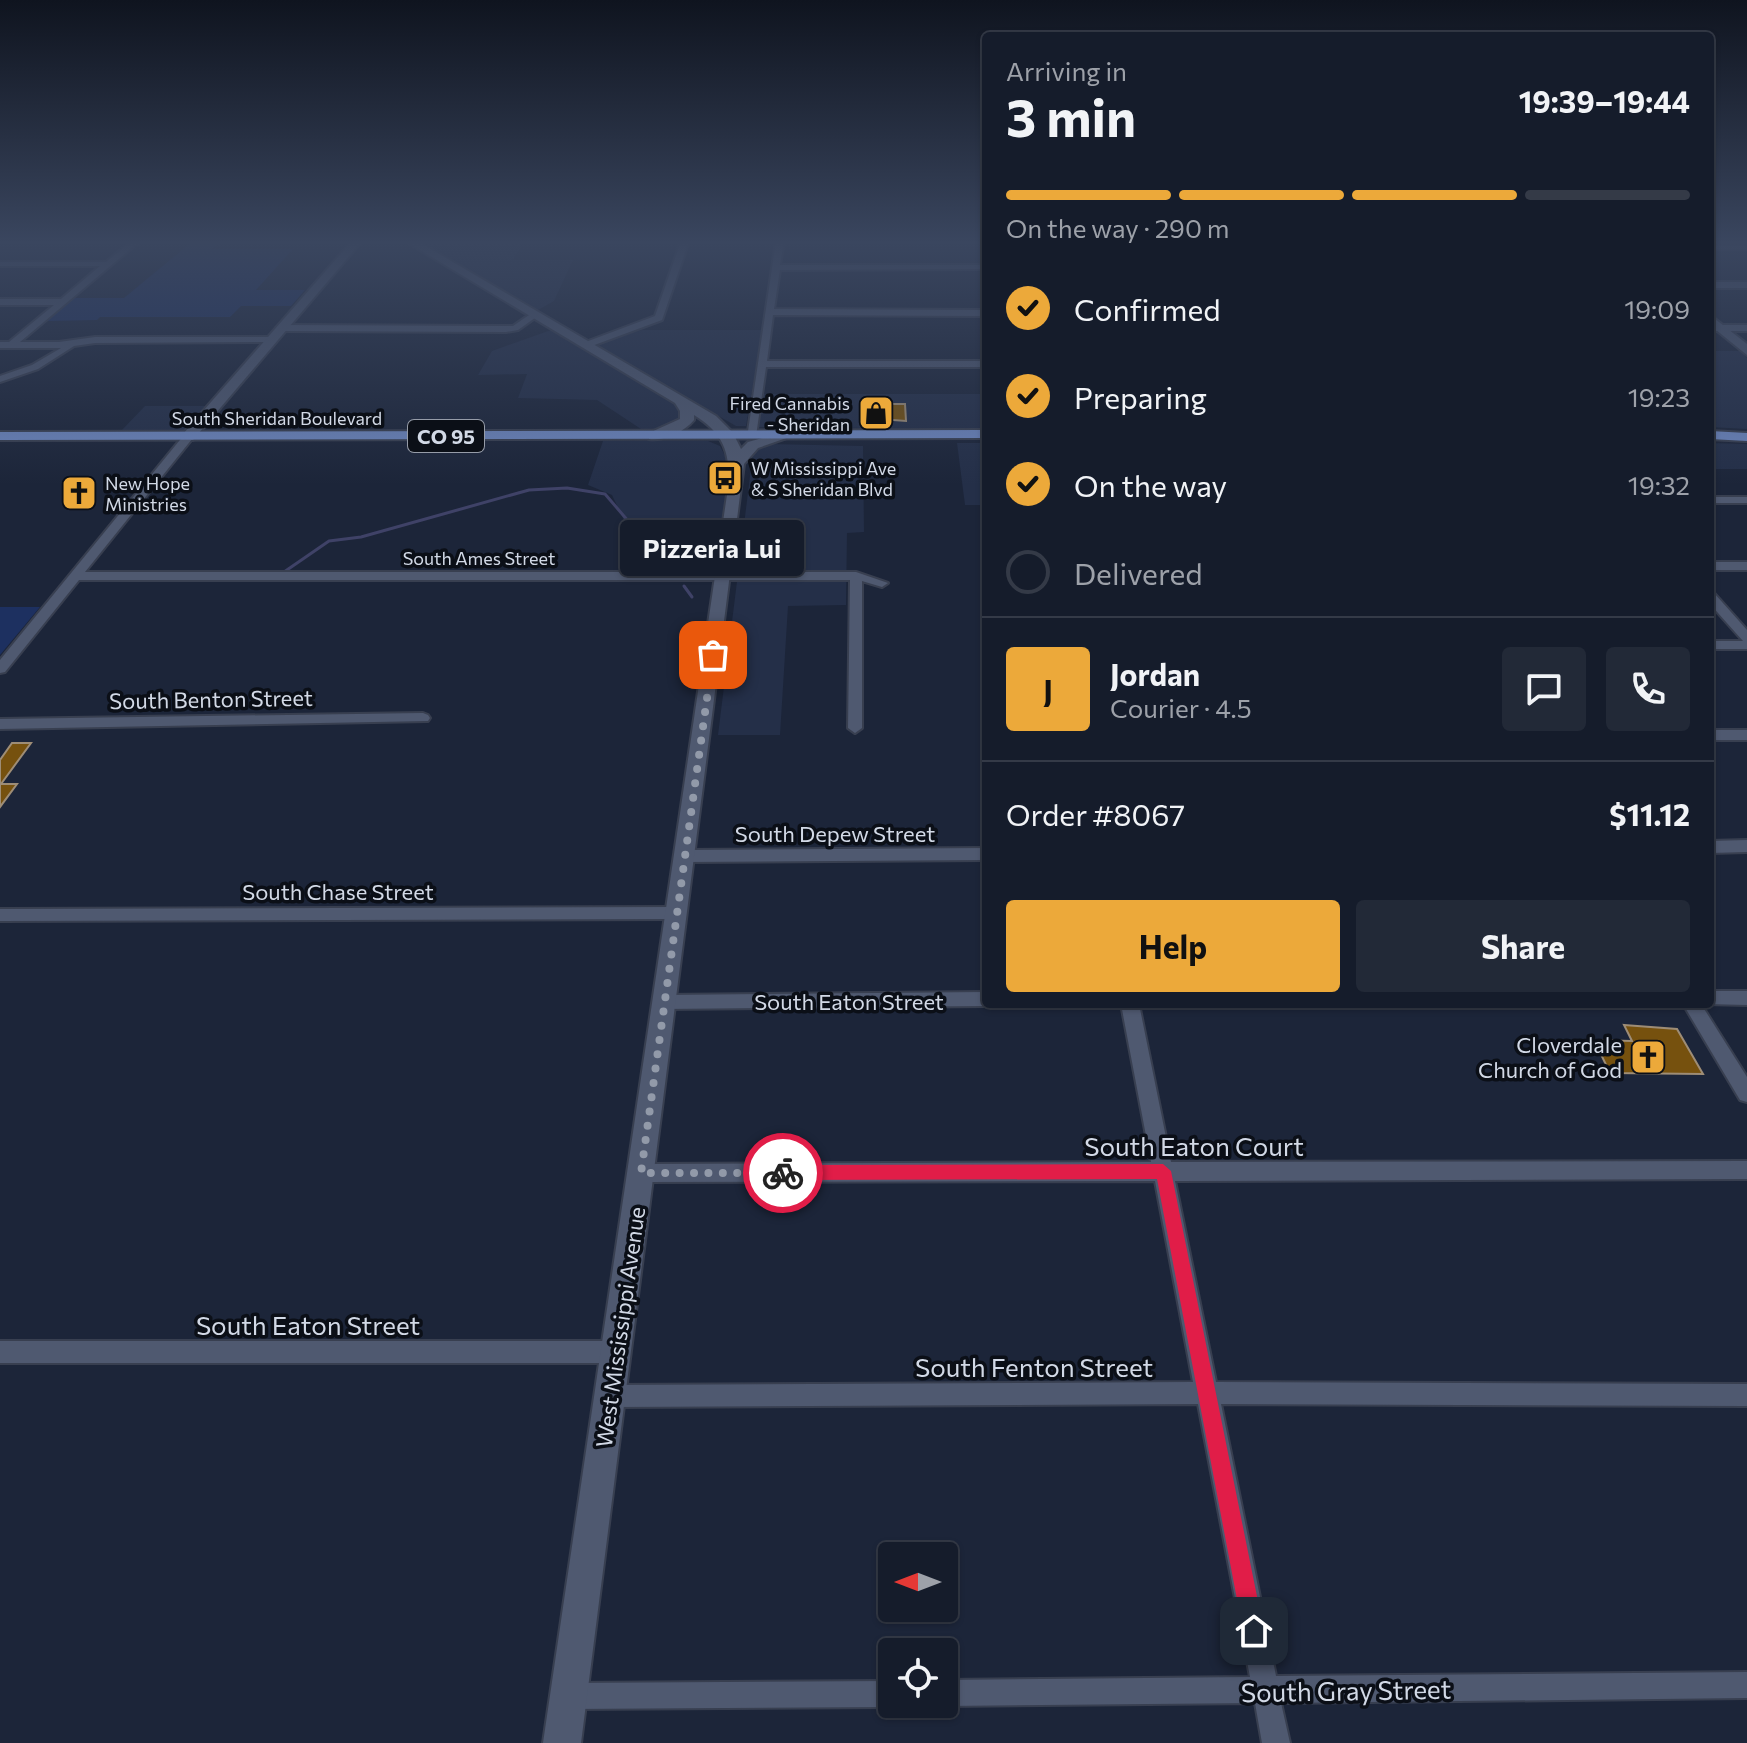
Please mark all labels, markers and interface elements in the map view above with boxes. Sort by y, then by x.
text: Arriving in [1006,55,1127,86]
text: 19:39–19:44 [1519,82,1690,119]
text: 3 min [1006,84,1136,148]
text: On the way · 290 m [1006,212,1230,243]
icon: check [1006,286,1050,330]
text: Confirmed [1074,290,1221,327]
text: 19:09 [1624,293,1690,324]
icon: check [1006,374,1050,418]
text: Preparing [1074,378,1207,415]
text: 19:23 [1628,381,1690,412]
place label: Fired Cannabis - Sheridan [730,392,850,435]
shop icon: Fired Cannabis - Sheridan [857,394,895,432]
street label: South Sheridan Boulevard [172,407,382,429]
road number: CO 95 [408,420,484,452]
place label: W Mississippi Ave & S Sheridan Blvd [751,457,896,500]
bus stop icon: W Mississippi Ave & S Sheridan Blvd [706,459,744,497]
icon: check [1006,462,1050,506]
text: On the way [1074,466,1227,503]
text: 19:32 [1628,469,1690,500]
place label: New Hope Ministries [105,472,190,515]
church icon: New Hope Ministries [60,474,98,512]
callout: Pizzeria Lui [621,519,805,575]
text: Pizzeria Lui [643,532,781,563]
street label: South Ames Street [403,547,555,569]
text: Delivered [1074,554,1203,591]
pin [679,621,747,689]
icon: bag [691,633,735,677]
button: chat [1502,647,1586,731]
button: phone [1606,647,1690,731]
text: Jordan [1110,655,1200,692]
text: J [1043,671,1053,708]
street label: South Benton Street [109,684,313,714]
text: Courier · 4.5 [1110,692,1252,723]
text: Order #8067 [1006,795,1185,832]
text: $11.12 [1609,795,1690,832]
street label: South Depew Street [735,820,935,847]
street label: South Chase Street [242,878,434,905]
button: Help [1006,900,1340,992]
button: Share [1356,900,1690,992]
street label: South Eaton Street [754,988,944,1015]
place label: Cloverdale Church of God [1478,1031,1622,1083]
church icon: Cloverdale Church of God [1629,1038,1667,1076]
street label: South Eaton Court [1084,1130,1304,1161]
courier [743,1133,823,1213]
icon: bike [761,1151,805,1195]
street label: West Mississippi Avenue [590,1205,650,1449]
street label: South Eaton Street [196,1309,420,1340]
street label: South Fenton Street [915,1351,1153,1382]
north arrow [878,1542,958,1622]
map controls [878,1542,958,1718]
pin [1220,1597,1288,1665]
icon: home [1232,1609,1276,1653]
button: locate [878,1638,958,1718]
street label: South Gray Street [1241,1673,1451,1707]

